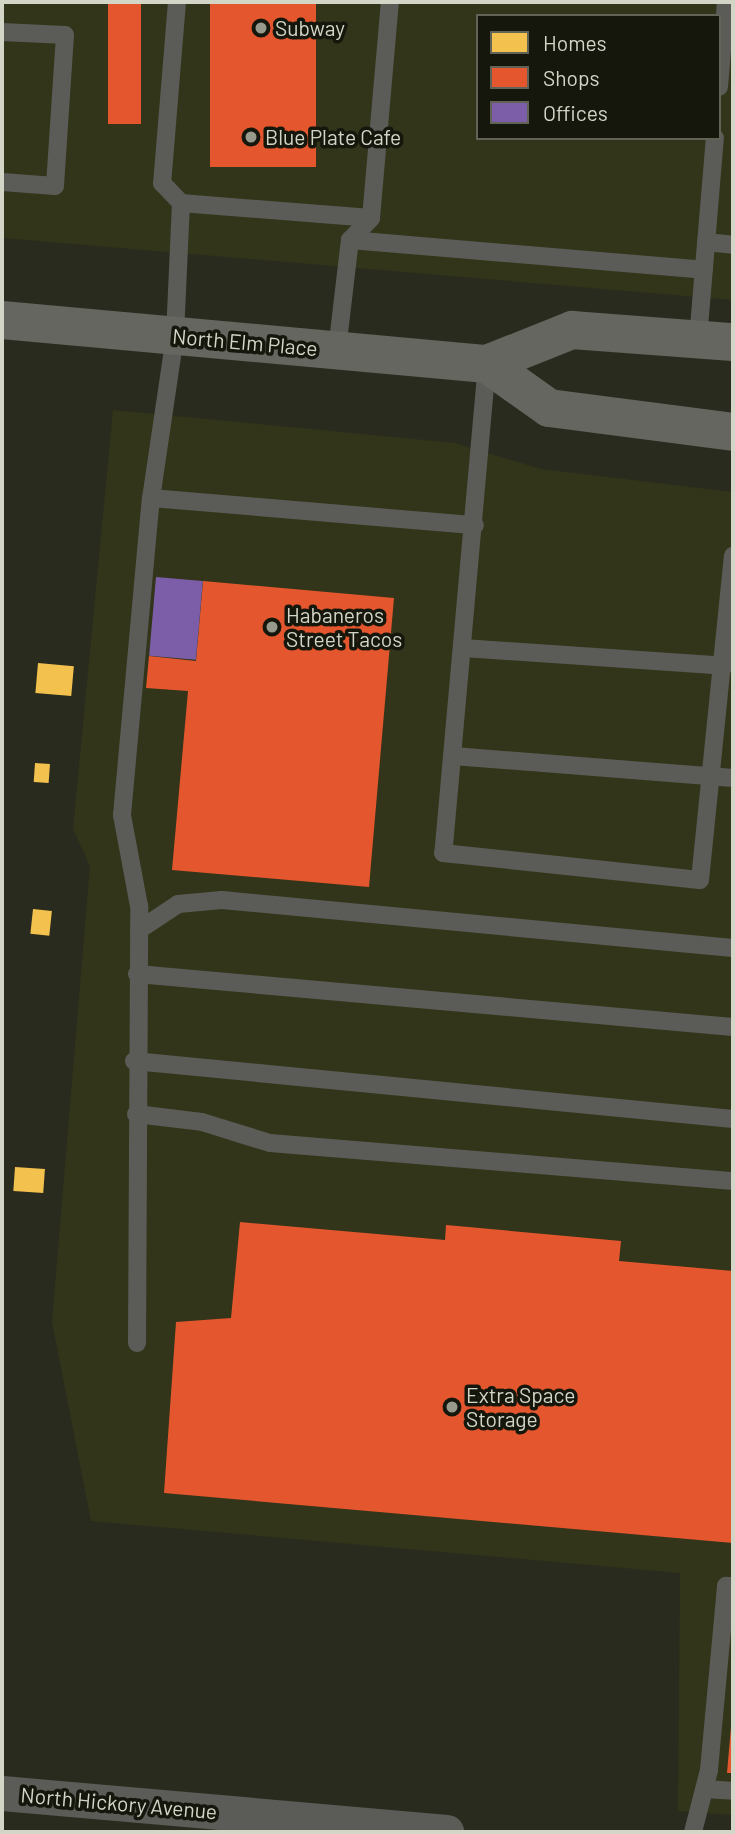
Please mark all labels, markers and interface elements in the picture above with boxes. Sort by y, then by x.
legend [476,14,721,140]
place label: Subway [275,15,345,41]
marker: Subway [253,20,269,36]
text: Homes [543,30,607,55]
text: Shops [543,65,600,90]
text: Offices [543,100,608,125]
place label: Blue Plate Cafe [265,124,401,150]
marker: Blue Plate Cafe [243,129,259,145]
street label: North Elm Place [171,323,319,361]
place label: Habaneros Street Tacos [286,602,402,652]
marker: Habaneros Street Tacos [264,619,280,635]
place label: Extra Space Storage [466,1382,576,1432]
marker: Extra Space Storage [444,1399,460,1415]
street label: North Hickory Avenue [20,1782,218,1824]

